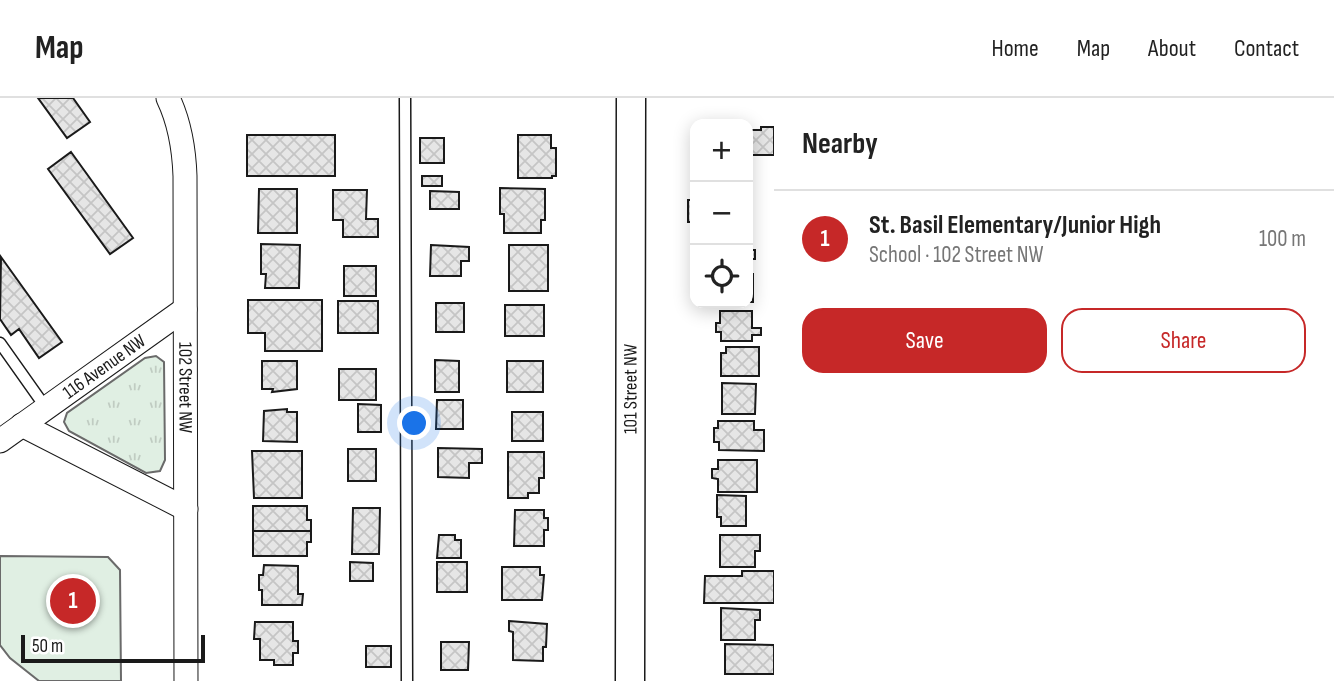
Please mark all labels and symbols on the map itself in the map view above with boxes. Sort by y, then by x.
street label: 116 Avenue NW [58,329,151,404]
street label: 102 Street NW [174,342,197,434]
street label: 101 Street NW [619,343,642,434]
your location [397,406,431,440]
pin: 1 [50,575,96,627]
scale bar [21,632,205,664]

